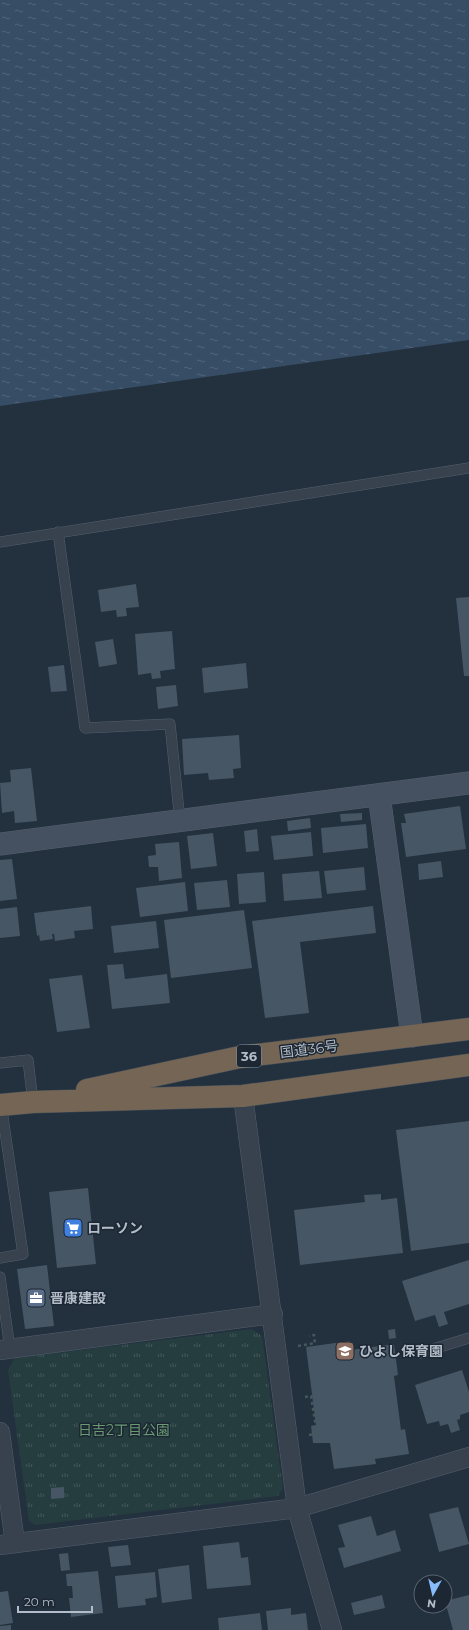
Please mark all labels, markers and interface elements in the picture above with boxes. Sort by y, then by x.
street label: 国道36号 [279,1037,339,1061]
road number: 36 [237,1045,261,1067]
supermarket icon: ローソン [62,1217,84,1239]
place label: ローソン [87,1219,143,1237]
office icon: 晋康建設 [25,1287,47,1309]
place label: 晋康建設 [50,1289,106,1307]
school or university icon: ひよし保育園 [334,1340,356,1362]
place label: ひよし保育園 [359,1342,443,1360]
park label: 日吉2丁目公園 [78,1421,170,1439]
north arrow [413,1574,453,1614]
scale bar [18,1588,92,1614]
text: 20 m [24,1594,55,1609]
text: N [426,1596,437,1611]

